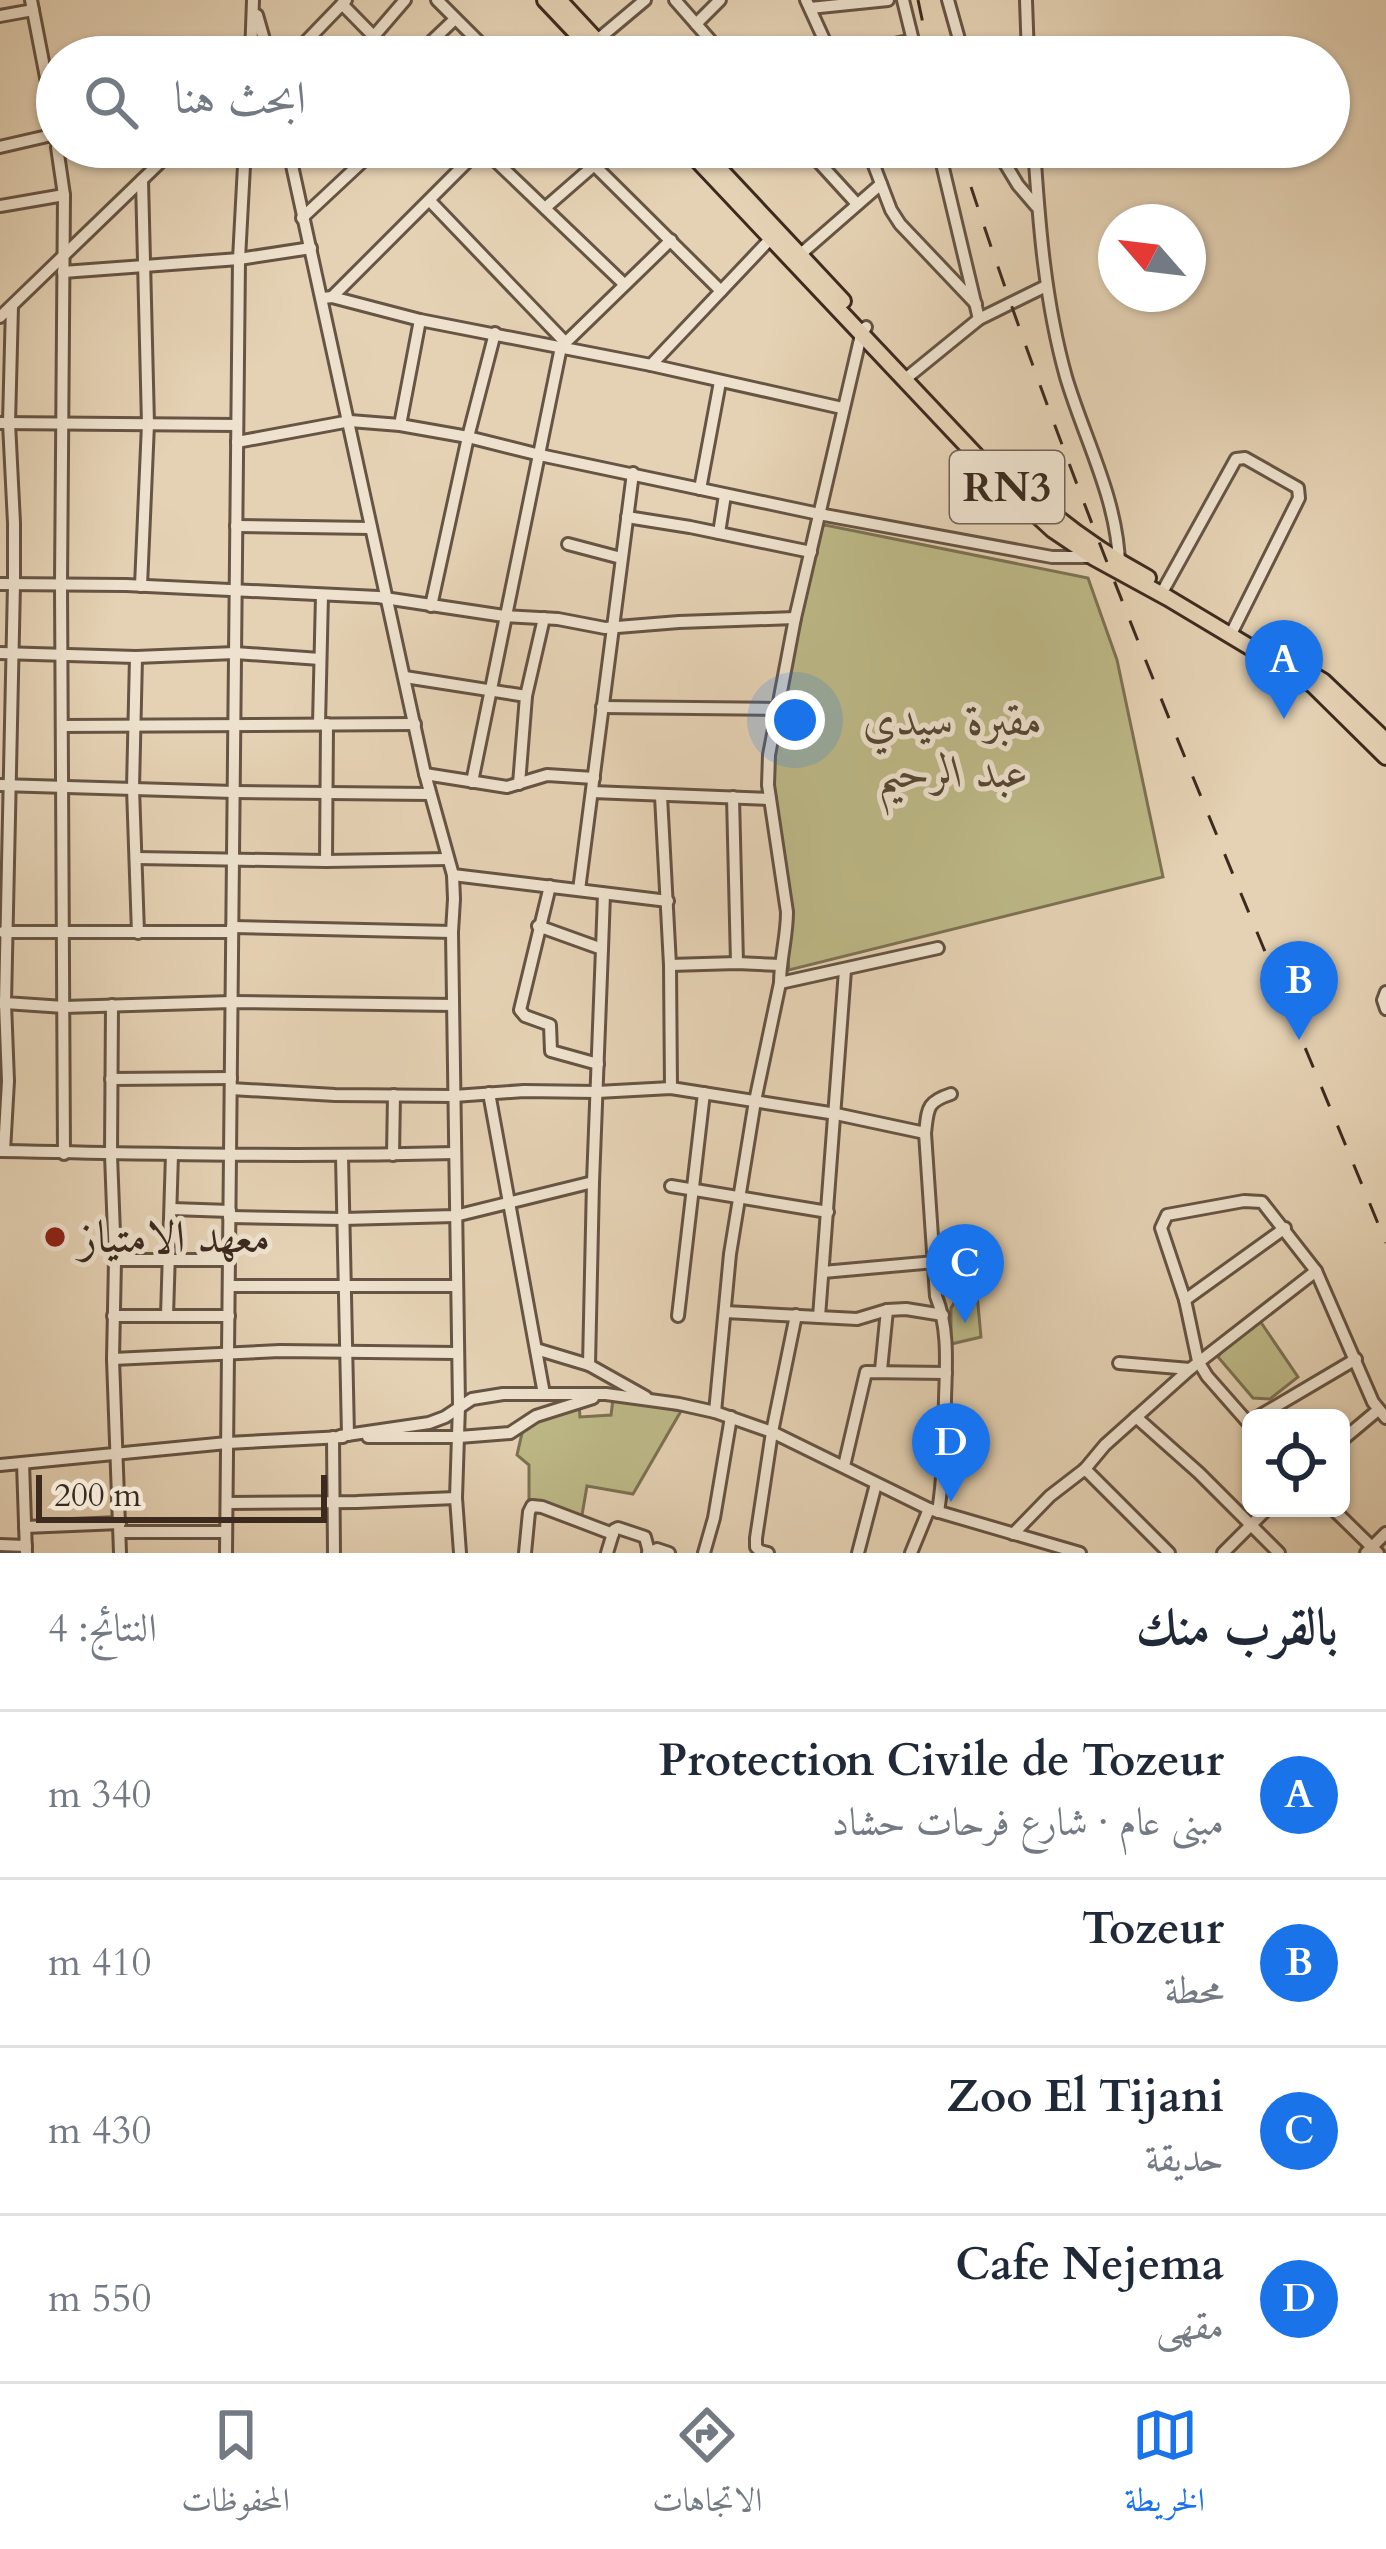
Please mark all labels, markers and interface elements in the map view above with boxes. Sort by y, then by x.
search box [36,36,1350,168]
text: ابحث هنا [174,68,306,129]
icon: search [78,69,144,135]
north arrow [1098,204,1206,312]
road number: RN3 [950,451,1064,523]
pin: A [1245,620,1323,719]
your location [765,690,825,750]
park label: مقبرة سيدي عبد الرحيم [863,690,1043,816]
pin: B [1260,941,1338,1040]
place label: معهد الامتياز [75,1207,270,1268]
marker: معهد الامتياز [42,1224,68,1250]
pin: C [926,1224,1004,1323]
pin: D [912,1403,990,1502]
map controls [1242,1409,1350,1517]
button: locate [1242,1409,1350,1517]
scale bar [36,1469,327,1522]
text: 200 m [54,1473,141,1518]
text: بالقرب منك [1136,1593,1338,1663]
text: النتائج: 4 [48,1602,157,1655]
text: Protection Civile de Tozeur [659,1730,1224,1791]
text: 340 m [48,1768,151,1821]
text: A [1284,1768,1314,1821]
text: مبنى عام · شارع فرحات حشاد [831,1796,1224,1849]
text: Tozeur [1082,1898,1224,1959]
text: 410 m [48,1936,151,1989]
text: B [1285,1936,1313,1989]
text: محطة [1164,1964,1224,2017]
text: Zoo El Tijani [946,2066,1224,2127]
text: 430 m [48,2104,151,2157]
text: C [1284,2104,1314,2157]
text: حديقة [1145,2132,1224,2185]
text: Cafe Nejema [955,2234,1224,2295]
text: 550 m [48,2272,151,2325]
text: D [1282,2272,1316,2325]
text: مقهى [1156,2300,1224,2353]
tab: المحفوظات [181,2402,290,2532]
tab: الاتجاهات [652,2402,762,2532]
tab: الخريطة [1125,2402,1205,2532]

